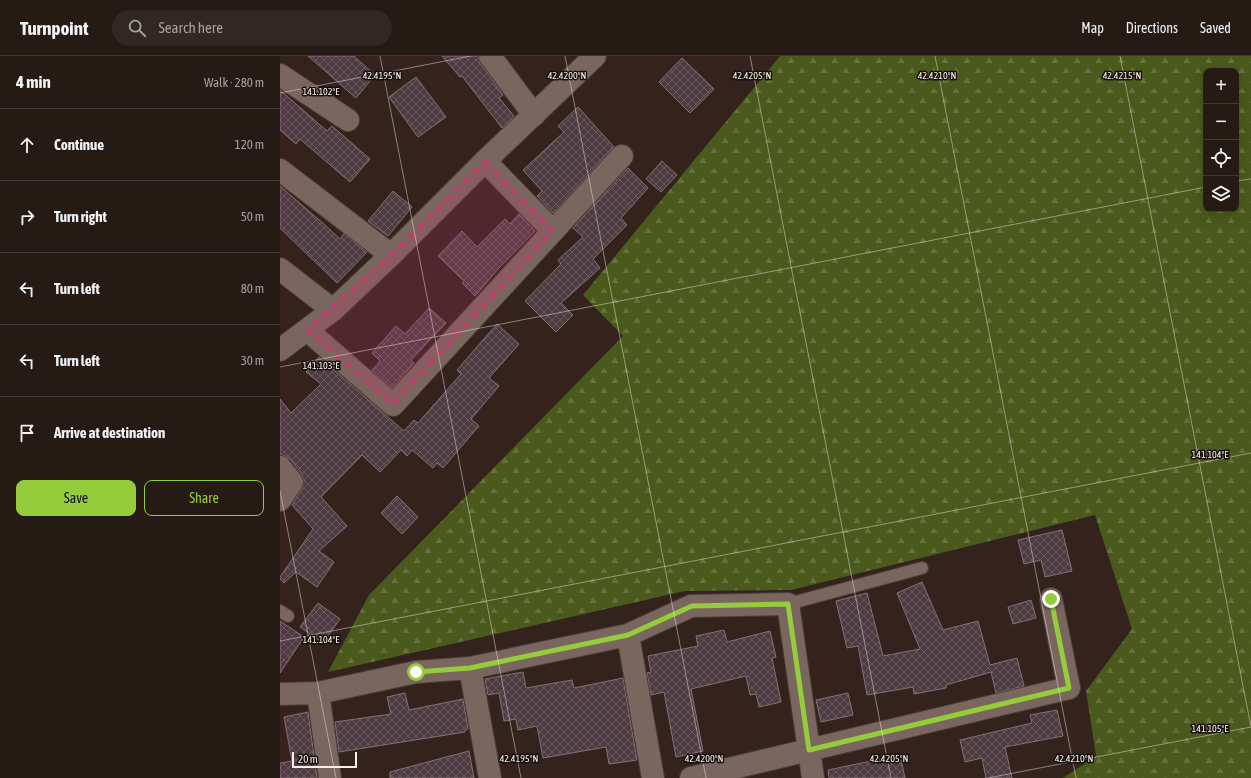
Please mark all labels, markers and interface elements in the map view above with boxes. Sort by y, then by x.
search box [112,10,392,46]
text: Turnpoint [20,17,88,39]
icon: search [126,17,148,39]
text: Search here [158,19,223,36]
text: Map [1081,20,1104,36]
text: Directions [1126,20,1178,36]
text: Saved [1200,20,1231,36]
map controls [1203,68,1239,212]
button: + [1203,68,1239,104]
text: 42.4195°N [363,70,401,81]
text: 42.4200°N [548,70,586,81]
text: 42.4205°N [733,70,771,81]
text: 42.4210°N [918,70,956,81]
text: 42.4215°N [1103,70,1141,81]
text: 4 min [16,72,51,92]
text: Walk · 280 m [204,75,264,90]
text: 141.102°E [303,86,340,97]
button: − [1203,104,1239,140]
icon: ahead [16,134,38,156]
text: Continue [54,136,104,153]
text: 120 m [235,137,264,152]
button: locate [1203,140,1239,176]
button: layers [1203,176,1239,212]
icon: right [16,206,38,228]
text: Turn right [54,208,107,225]
text: 50 m [241,209,264,224]
icon: left [16,278,38,300]
text: Turn left [54,280,100,297]
text: 80 m [241,281,264,296]
icon: left [16,350,38,372]
text: Turn left [54,352,100,369]
text: 30 m [241,353,264,368]
text: 141.103°E [303,360,340,371]
icon: arrive [16,422,38,444]
text: Arrive at destination [54,424,165,441]
text: 141.104°E [1192,449,1229,460]
button: Save [16,480,136,516]
button: Share [144,480,264,516]
route end [1042,590,1060,608]
text: 141.104°E [303,634,340,645]
route start [407,663,425,681]
text: 141.105°E [1192,723,1229,734]
scale bar [292,750,357,769]
text: 20 m [298,753,318,765]
text: 42.4195°N [500,753,538,764]
text: 42.4200°N [685,753,723,764]
text: 42.4205°N [870,753,908,764]
text: 42.4210°N [1055,753,1093,764]

